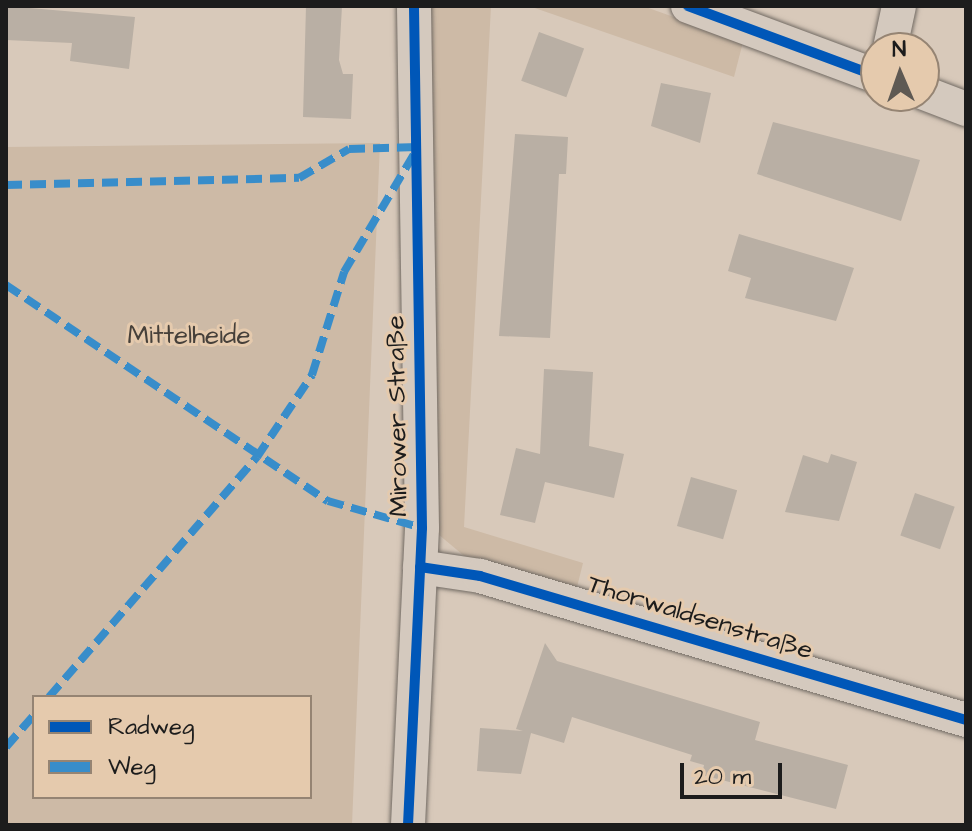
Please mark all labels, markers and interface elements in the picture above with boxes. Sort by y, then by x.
north arrow [860,32,940,112]
text: N [892,34,907,65]
street label: Mirower Straße [381,315,415,517]
park label: Mittelheide [128,320,250,352]
street label: Thorwaldsenstraße [584,569,816,667]
legend [32,695,312,799]
text: Radweg [108,710,194,744]
scale bar [684,747,786,797]
text: Weg [108,750,156,784]
text: 20 m [694,760,751,794]

